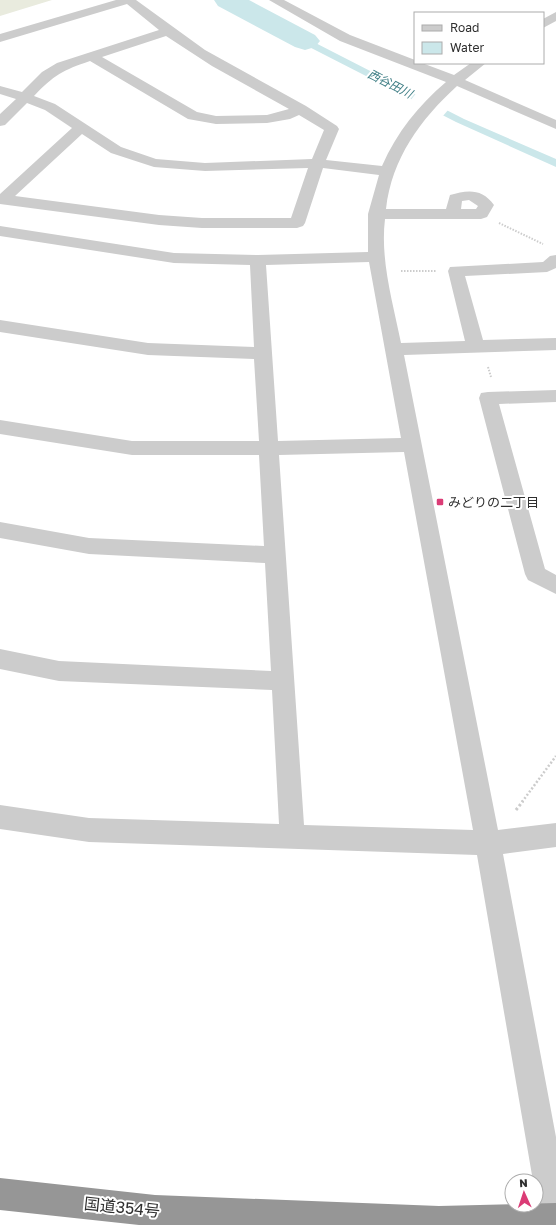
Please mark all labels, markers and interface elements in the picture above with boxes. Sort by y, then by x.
legend [414,12,544,64]
text: Road [450,20,479,35]
text: Water [450,40,484,55]
water label: 西谷田川 [365,66,417,102]
place label: みどりの二丁目 [448,494,539,510]
marker: みどりの二丁目 [435,497,445,507]
north arrow [504,1173,544,1213]
text: N [519,1176,528,1189]
street label: 国道354号 [83,1193,161,1221]

